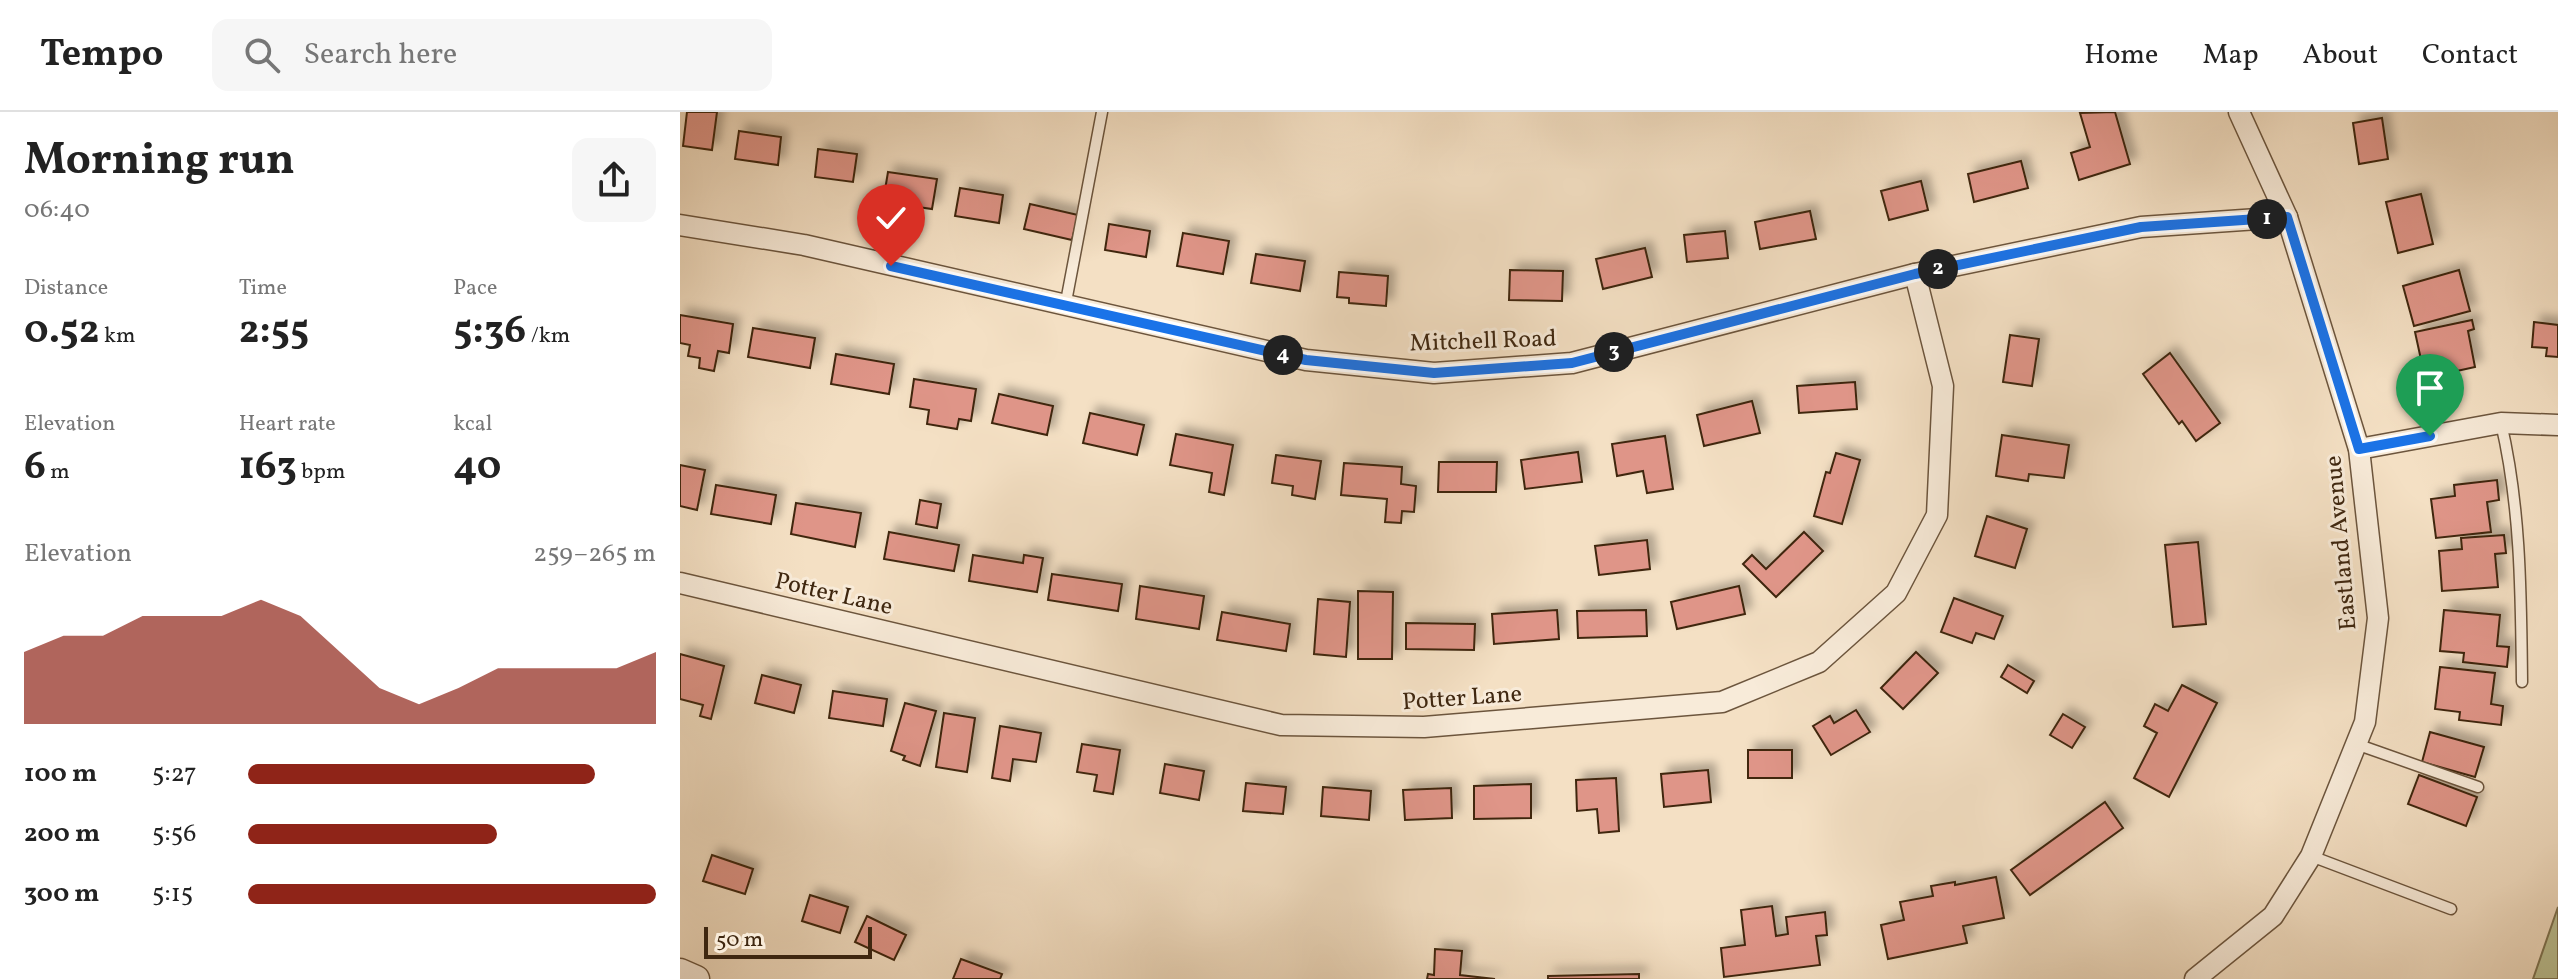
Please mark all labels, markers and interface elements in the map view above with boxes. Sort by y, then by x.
search box [212,19,772,91]
text: Tempo [40,29,164,82]
icon: search [240,33,284,77]
text: Search here [304,34,457,76]
text: Home [2084,36,2158,75]
text: Map [2202,36,2258,75]
text: About [2302,36,2378,75]
text: Contact [2422,36,2518,75]
text: Morning run [24,131,295,192]
button: share [572,138,656,222]
pin [857,184,925,266]
text: 06:40 [24,192,90,228]
icon: check [869,196,913,240]
pin: 1 [2247,199,2287,239]
text: 1 [2263,203,2271,234]
pin: 2 [1918,249,1958,289]
text: 2 [1932,253,1944,284]
text: Distance [24,273,108,304]
text: Time [239,273,287,304]
text: Pace [453,273,497,304]
text: 0.52 [24,304,100,360]
text: 2:55 [239,304,309,360]
text: 5:36 [453,304,526,360]
text: km [100,321,136,352]
text: /km [526,321,570,352]
street label: Mitchell Road [1409,322,1557,362]
pin: 3 [1594,332,1634,372]
pin: 4 [1263,335,1303,375]
text: 3 [1608,336,1620,367]
text: 4 [1276,339,1290,370]
pin [2396,354,2464,436]
icon: arrive [2408,366,2452,410]
text: Elevation [24,409,115,440]
text: Heart rate [239,409,336,440]
text: kcal [453,409,492,440]
text: 6 [24,440,46,496]
text: 163 [239,440,297,496]
text: 40 [453,440,501,496]
street label: Eastland Avenue [2317,454,2367,632]
text: m [46,457,70,488]
text: bpm [297,457,345,488]
text: Elevation [24,536,132,572]
text: 259–265 m [533,536,656,572]
street label: Potter Lane [771,565,896,625]
street label: Potter Lane [1401,678,1523,720]
text: 100 m [24,756,97,792]
text: 5:27 [152,756,197,792]
text: 200 m [24,816,100,852]
text: 5:56 [152,816,196,852]
text: 300 m [24,876,100,912]
text: 5:15 [152,876,193,912]
scale bar [704,923,872,959]
text: 50 m [716,925,763,956]

